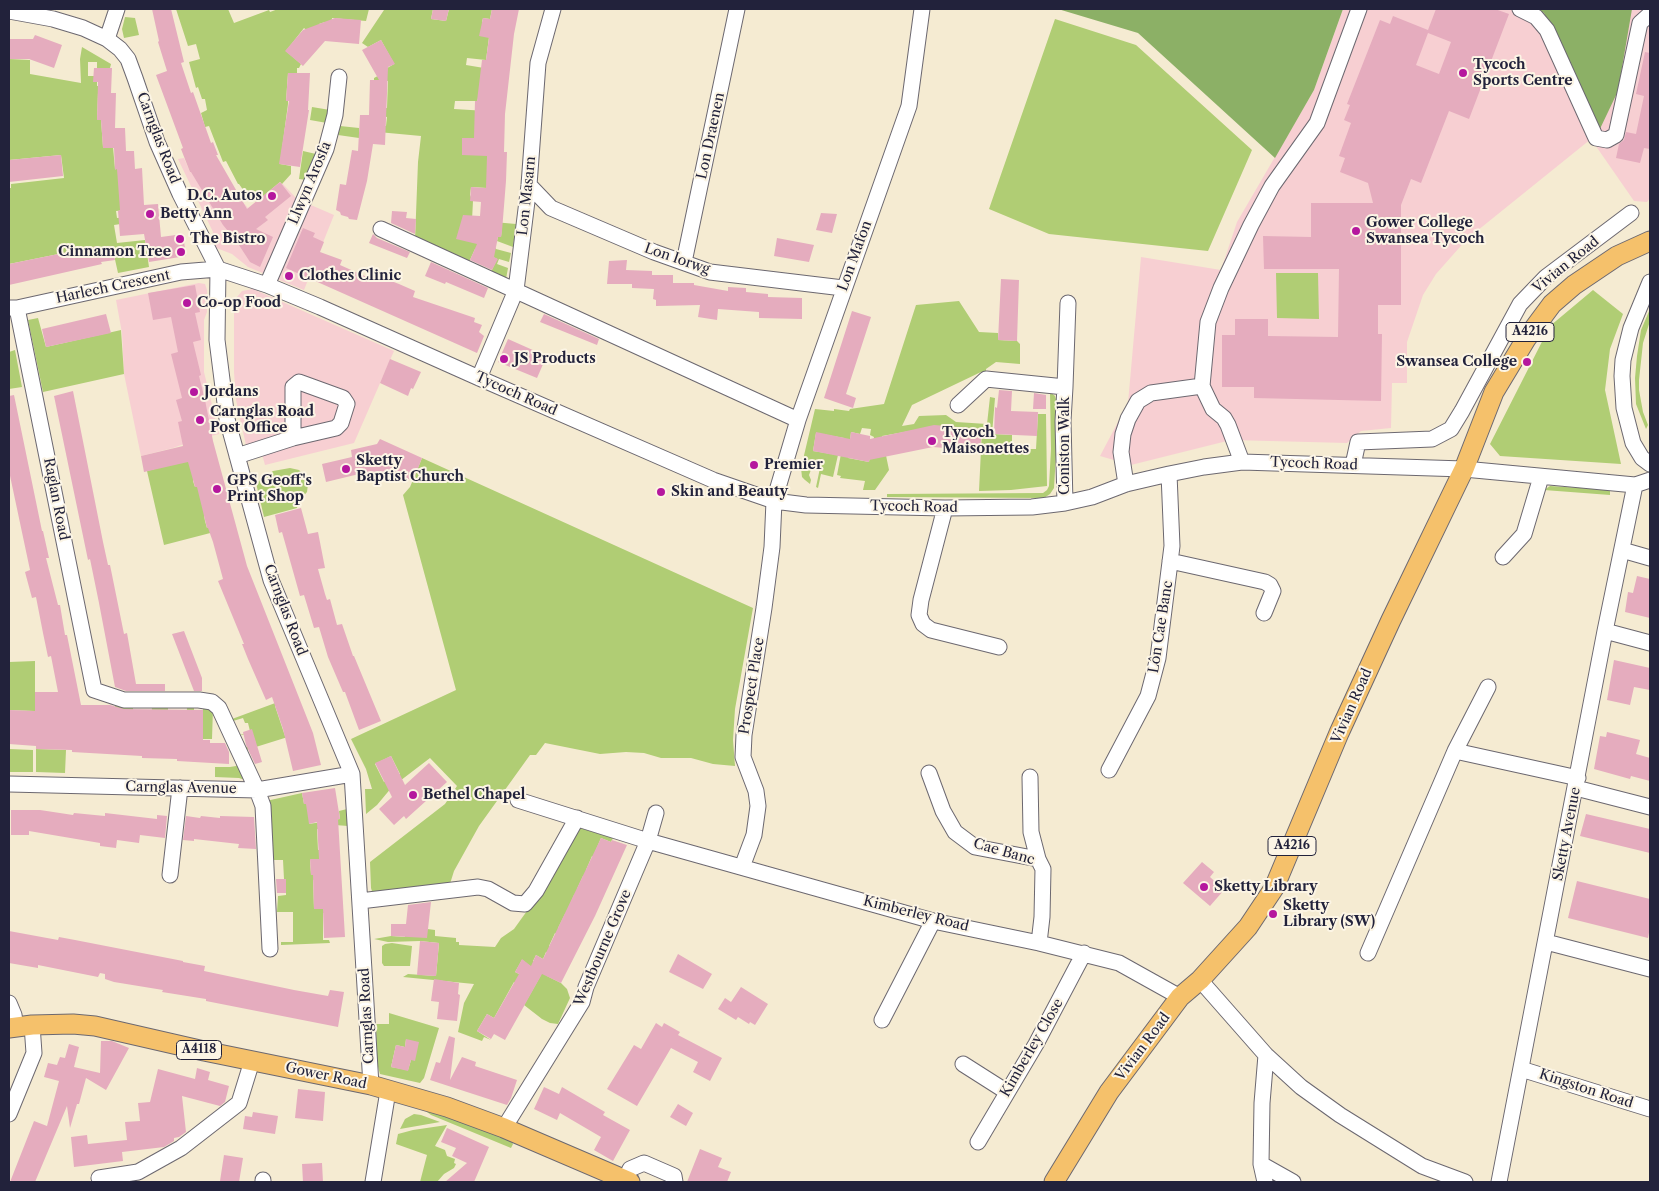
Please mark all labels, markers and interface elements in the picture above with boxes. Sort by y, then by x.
place label: Tycoch Sports Centre [1473,57,1573,90]
marker: Tycoch Sports Centre [1457,67,1469,79]
street label: Carnglas Road [133,90,183,186]
street label: Lon Draenen [694,91,728,181]
street label: Llwyn Arosfa [285,139,335,227]
street label: Lon Masarn [514,155,540,237]
place label: D.C. Autos [187,188,262,204]
marker: D.C. Autos [266,190,278,202]
place label: Betty Ann [160,206,232,222]
marker: Betty Ann [144,208,156,220]
place label: Gower College Swansea Tycoch [1366,215,1485,248]
street label: Lon Mafon [834,218,876,294]
marker: Gower College Swansea Tycoch [1350,225,1362,237]
place label: The Bistro [190,231,265,247]
marker: The Bistro [174,233,186,245]
street label: Vivian Road [1529,233,1603,297]
street label: Lon Iorwg [642,240,712,278]
place label: Cinnamon Tree [58,244,171,260]
marker: Cinnamon Tree [175,246,187,258]
street label: Harlech Crescent [54,267,172,307]
place label: Clothes Clinic [299,268,401,284]
marker: Clothes Clinic [283,270,295,282]
place label: Co-op Food [197,295,281,311]
marker: Co-op Food [181,297,193,309]
road number: A4216 [1506,322,1554,342]
place label: JS Products [514,351,596,367]
marker: JS Products [498,353,510,365]
place label: Swansea College [1396,354,1517,370]
marker: Swansea College [1521,356,1533,368]
street label: Tycoch Road [472,368,560,420]
place label: Jordans [204,384,258,400]
marker: Jordans [188,386,200,398]
street label: Coniston Walk [1057,397,1073,495]
place label: Carnglas Road Post Office [210,404,314,437]
marker: Carnglas Road Post Office [194,414,206,426]
place label: Tycoch Maisonettes [942,425,1029,458]
marker: Tycoch Maisonettes [926,435,938,447]
place label: Sketty Baptist Church [356,453,464,486]
street label: Tycoch Road [1270,454,1358,474]
street label: Raglan Road [40,456,72,542]
place label: Premier [764,457,823,473]
marker: Premier [748,459,760,471]
marker: Sketty Baptist Church [340,463,352,475]
place label: GPS Geoff's Print Shop [227,473,312,506]
marker: GPS Geoff's Print Shop [211,483,223,495]
place label: Skin and Beauty [671,484,788,500]
marker: Skin and Beauty [655,486,667,498]
street label: Tycoch Road [870,498,958,516]
street label: Carnglas Road [260,562,310,658]
street label: Lôn Cae Banc [1145,580,1177,674]
street label: Prospect Place [736,636,768,736]
street label: Vivian Road [1328,666,1376,746]
street label: Carnglas Avenue [125,779,237,797]
street label: Sketty Avenue [1550,786,1584,882]
place label: Bethel Chapel [423,787,525,803]
marker: Bethel Chapel [407,789,419,801]
street label: Cae Banc [971,835,1037,869]
road number: A4216 [1268,836,1316,856]
place label: Sketty Library [1214,879,1318,895]
marker: Sketty Library [1198,881,1210,893]
street label: Westbourne Grove [571,887,635,1009]
street label: Kimberley Road [861,893,971,935]
place label: Sketty Library (SW) [1283,898,1375,930]
marker: Sketty Library (SW) [1267,908,1279,920]
street label: Carnglas Road [356,968,378,1064]
street label: Kimberley Close [997,996,1067,1100]
street label: Vivian Road [1112,1010,1174,1084]
road number: A4118 [176,1040,222,1060]
street label: Gower Road [284,1059,368,1093]
street label: Kingston Road [1537,1066,1635,1112]

